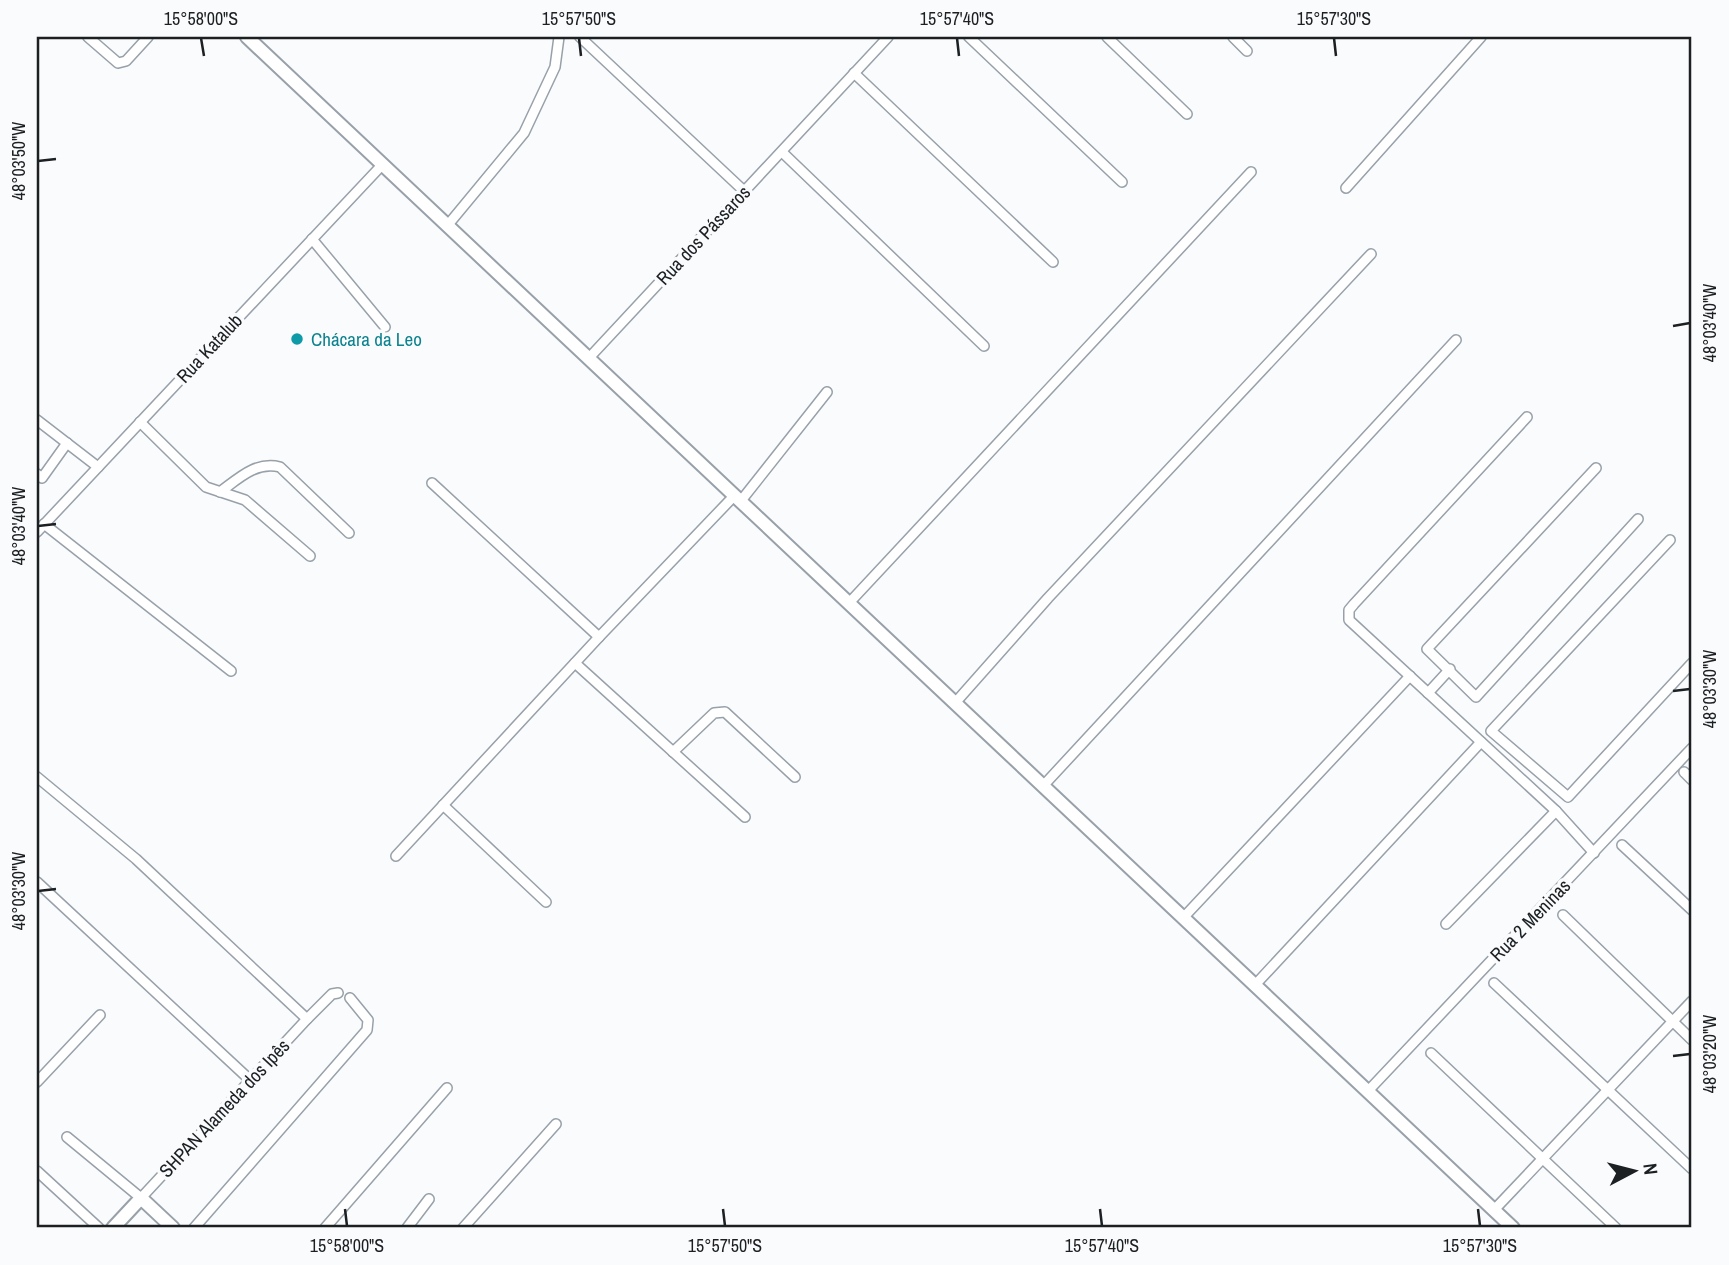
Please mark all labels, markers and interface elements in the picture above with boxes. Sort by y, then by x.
text: 15°58'00"S [164,6,238,31]
text: 15°57'50"S [542,6,616,31]
text: 15°57'40"S [920,6,994,31]
text: 15°57'30"S [1297,6,1371,31]
text: 48°03'50"W [6,122,31,200]
street label: Rua dos Pássaros [650,179,756,290]
text: 48°03'40"W [1697,284,1722,362]
street label: Rua Katalub [170,308,248,388]
place label: Chácara da Leo [311,326,422,352]
marker: Chácara da Leo [289,331,305,347]
text: 48°03'40"W [6,487,31,565]
text: 48°03'30"W [1697,650,1722,728]
text: 48°03'30"W [6,852,31,930]
street label: Rua 2 Meninas [1484,873,1576,967]
text: 48°03'20"W [1697,1015,1722,1093]
street label: SHPAN Alameda dos Ipês [153,1033,295,1183]
north arrow [1600,1136,1670,1206]
text: N [1637,1162,1664,1176]
text: 15°58'00"S [310,1233,384,1258]
text: 15°57'50"S [688,1233,762,1258]
text: 15°57'40"S [1065,1233,1139,1258]
text: 15°57'30"S [1443,1233,1517,1258]

